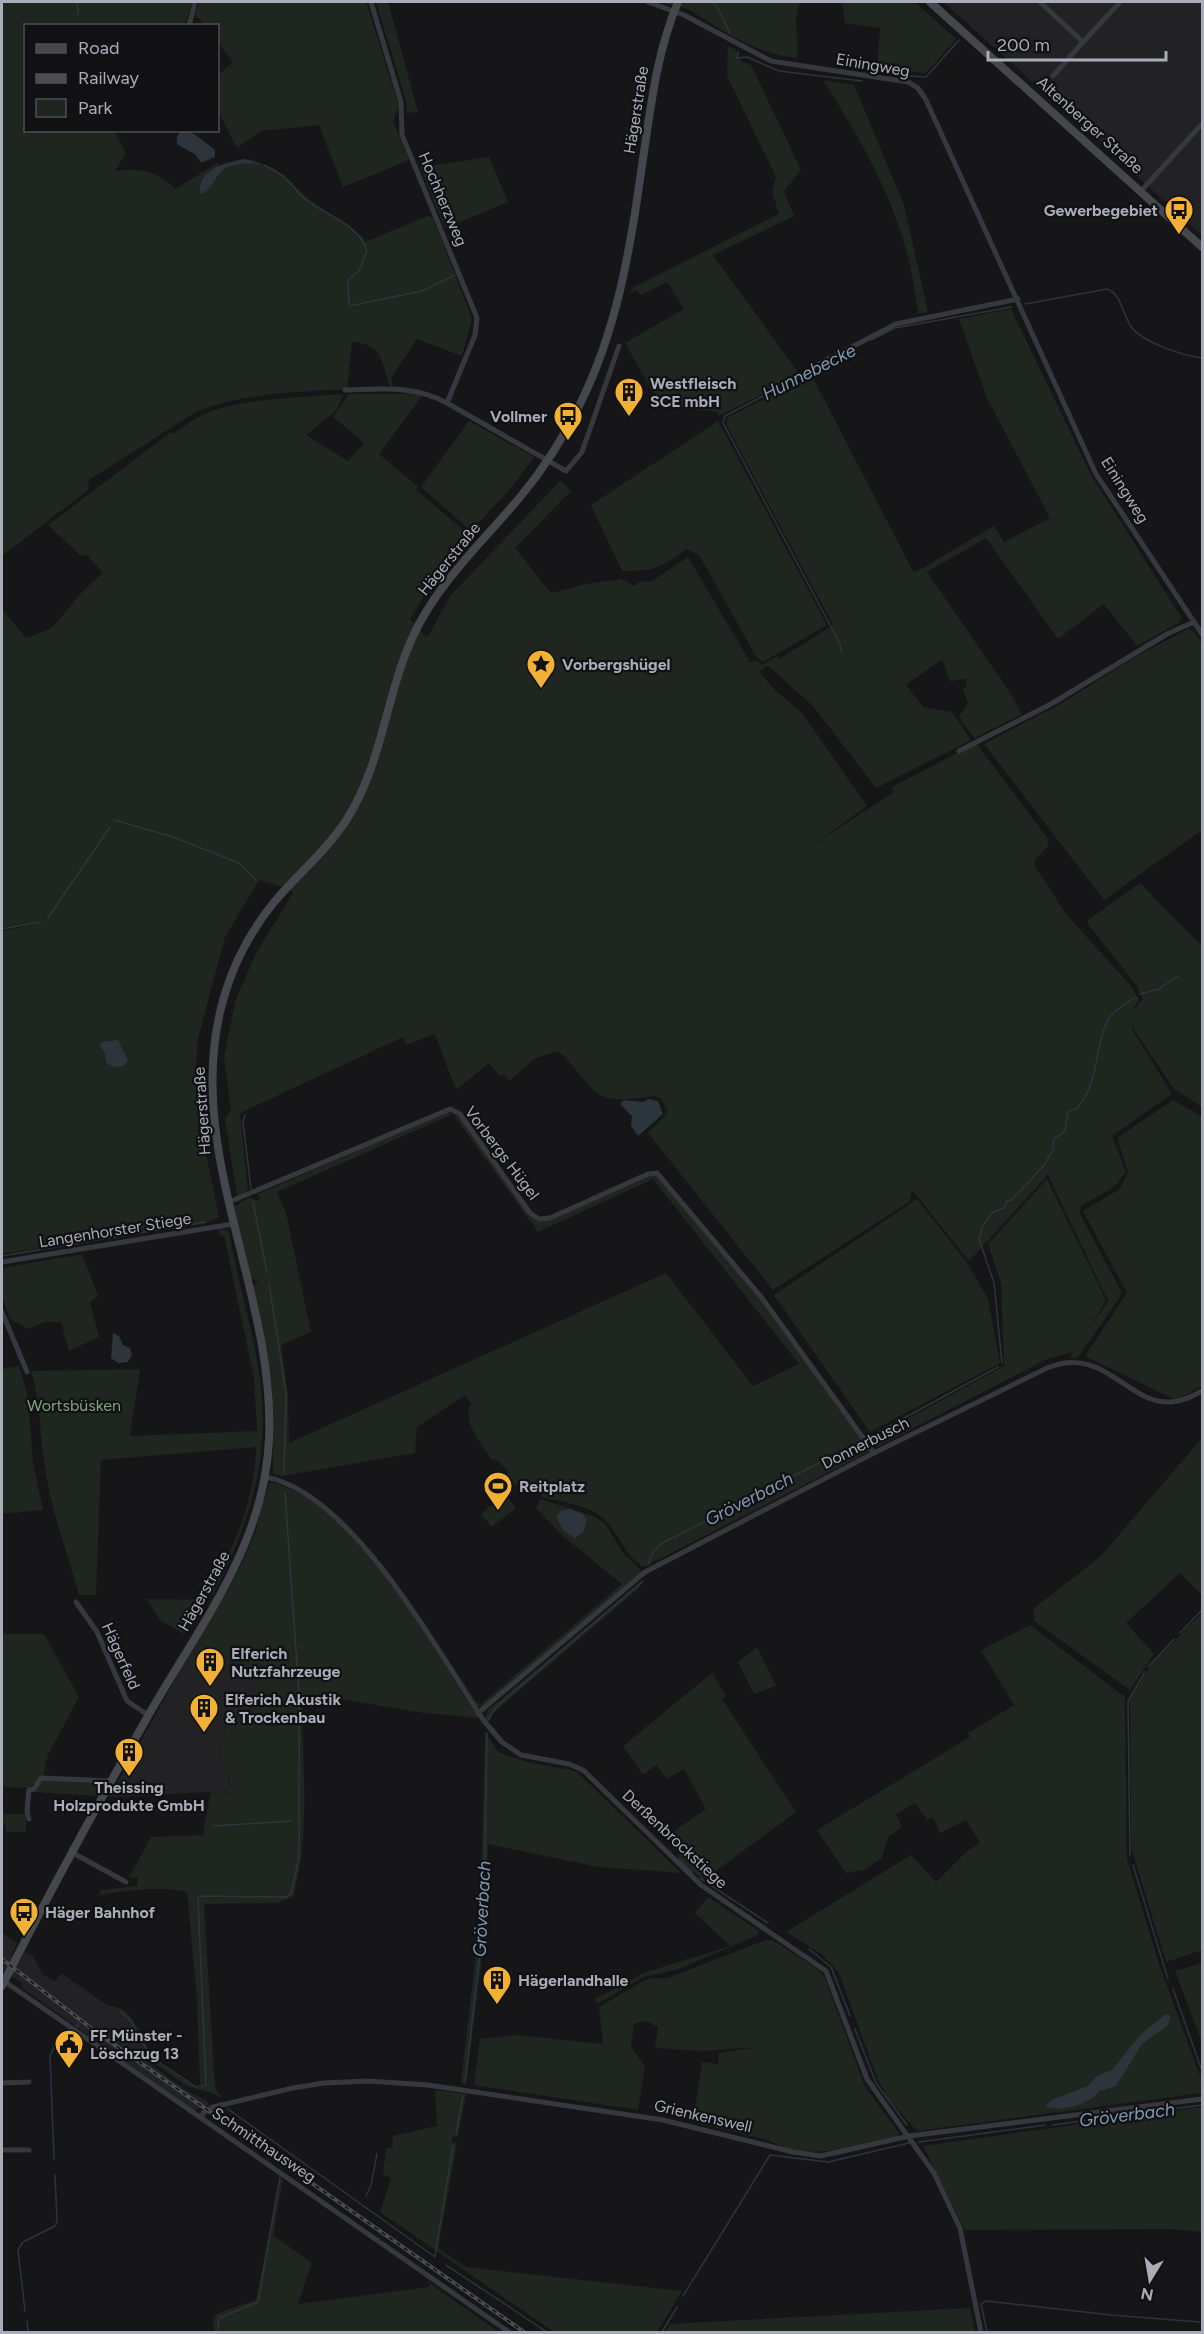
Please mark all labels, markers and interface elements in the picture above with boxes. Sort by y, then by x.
legend [24,24,219,132]
scale bar [988,24,1166,62]
text: 200 m [997,34,1050,56]
text: Road [78,37,119,59]
street label: Einingweg [835,49,911,81]
street label: Hägerstraße [620,65,652,155]
text: Railway [78,67,140,89]
street label: Altenberger Straße [1033,72,1147,178]
text: Park [78,97,113,119]
street label: Hochherzweg [415,149,471,249]
bus stop icon: Gewerbegebiet [1163,194,1195,236]
place label: Gewerbegebiet [1044,201,1158,220]
water label: Hunnebecke [759,339,860,405]
place label: Westfleisch SCE mbH [650,374,736,411]
building icon: Westfleisch SCE mbH [613,376,645,418]
bus stop icon: Vollmer [552,400,584,442]
place label: Vollmer [490,407,547,426]
street label: Einingweg [1097,453,1153,527]
street label: Hägerstraße [414,518,484,599]
place icon: Vorbergshügel [525,648,557,690]
place label: Vorbergshügel [562,655,670,674]
street label: Hägerstraße [189,1066,215,1156]
street label: Vorbergs Hügel [461,1103,543,1203]
street label: Langenhorster Stiege [37,1209,193,1251]
park label: Wortsbüsken [27,1396,121,1415]
street label: Donnerbusch [818,1413,912,1473]
water label: Gröverbach [701,1467,797,1531]
sports icon: Reitplatz [482,1470,514,1512]
place label: Reitplatz [519,1477,585,1496]
street label: Hägerstraße [174,1547,234,1634]
street label: Hägerfeld [98,1620,144,1692]
place label: Elferich Nutzfahrzeuge [231,1644,341,1681]
building icon: Elferich Nutzfahrzeuge [194,1646,226,1688]
place label: Elferich Akustik & Trockenbau [225,1690,341,1727]
building icon: Elferich Akustik & Trockenbau [188,1692,220,1734]
building icon: Theissing Holzprodukte GmbH [113,1736,145,1778]
place label: Theissing Holzprodukte GmbH [53,1778,205,1815]
street label: Derßenbrockstiege [619,1786,732,1893]
water label: Gröverbach [468,1860,496,1958]
bus stop icon: Häger Bahnhof [8,1896,40,1938]
place label: Häger Bahnhof [45,1903,156,1922]
building icon: Hägerlandhalle [481,1964,513,2006]
place label: Hägerlandhalle [518,1971,629,1990]
place label: FF Münster - Löschzug 13 [90,2026,182,2063]
public building icon: FF Münster - Löschzug 13 [53,2028,85,2070]
street label: Grienkenswell [652,2096,754,2136]
water label: Gröverbach [1078,2098,1176,2132]
street label: Schmitthausweg [209,2103,319,2187]
north arrow [1120,2250,1180,2310]
text: N [1139,2284,1155,2305]

